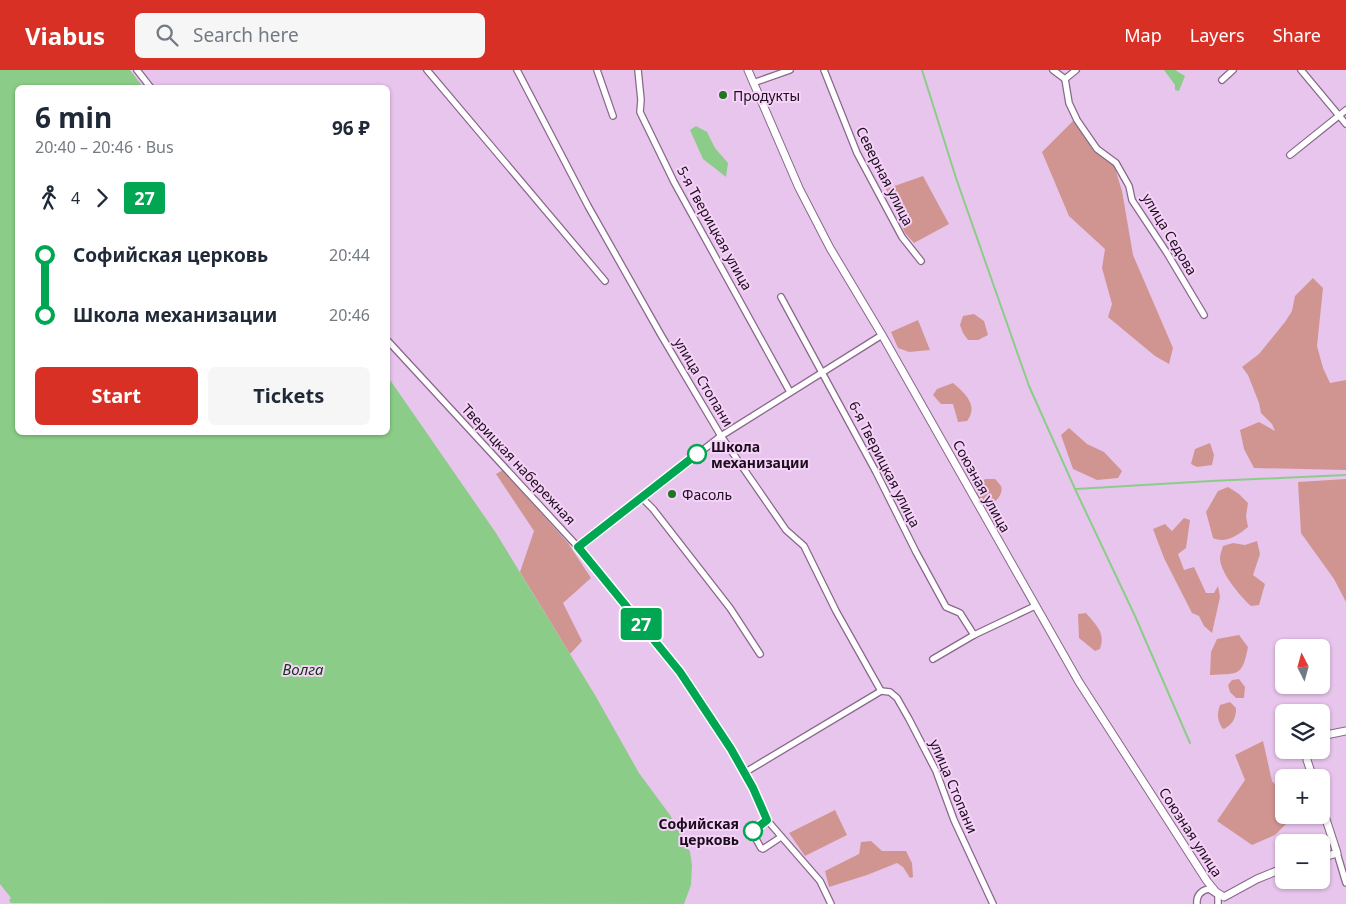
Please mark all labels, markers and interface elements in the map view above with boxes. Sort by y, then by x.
search box [135,13,485,58]
text: Viabus [25,19,105,52]
icon: search [153,21,181,49]
text: Search here [193,22,299,48]
text: Map [1124,23,1162,47]
text: Layers [1190,23,1245,47]
text: Share [1273,23,1321,47]
place label: Продукты [733,86,800,105]
marker: Продукты [717,89,729,101]
text: 6 min [35,98,112,136]
text: 96 ₽ [332,115,370,141]
street label: Северная улица [852,123,918,229]
text: 20:40 – 20:46 · Bus [35,136,174,158]
street label: 5-я Тверицкая улица [673,162,757,294]
icon: walk [35,184,63,212]
icon: forward [88,184,116,212]
text: 27 [134,186,155,210]
text: 4 [71,187,80,209]
street label: улица Седова [1138,190,1202,278]
text: Софийская церковь [73,242,268,268]
text: 20:44 [329,244,370,266]
text: Школа механизации [73,302,277,328]
text: 20:46 [329,304,370,326]
street label: улица Стопани [670,334,738,430]
button: Start [35,367,198,425]
button: Tickets [208,367,370,425]
street label: 6-я Тверицкая улица [845,398,925,530]
street label: Тверицкая набережная [458,399,580,529]
street label: Союзная улица [949,436,1015,536]
place label: Школа механизации [711,437,809,472]
marker: Школа механизации [687,444,707,464]
place label: Фасоль [682,485,732,504]
marker: Фасоль [666,488,678,500]
line badge: 27 [618,608,664,640]
text: 27 [631,612,651,636]
north arrow [1275,639,1330,694]
map controls [1275,639,1330,889]
water label: Волга [283,659,324,679]
button: layers [1275,704,1330,759]
street label: улица Стопани [926,736,982,836]
button: + [1275,769,1330,824]
street label: Союзная улица [1155,784,1227,880]
place label: Софийская церковь [659,814,739,849]
marker: Софийская церковь [743,821,763,841]
button: − [1275,834,1330,889]

